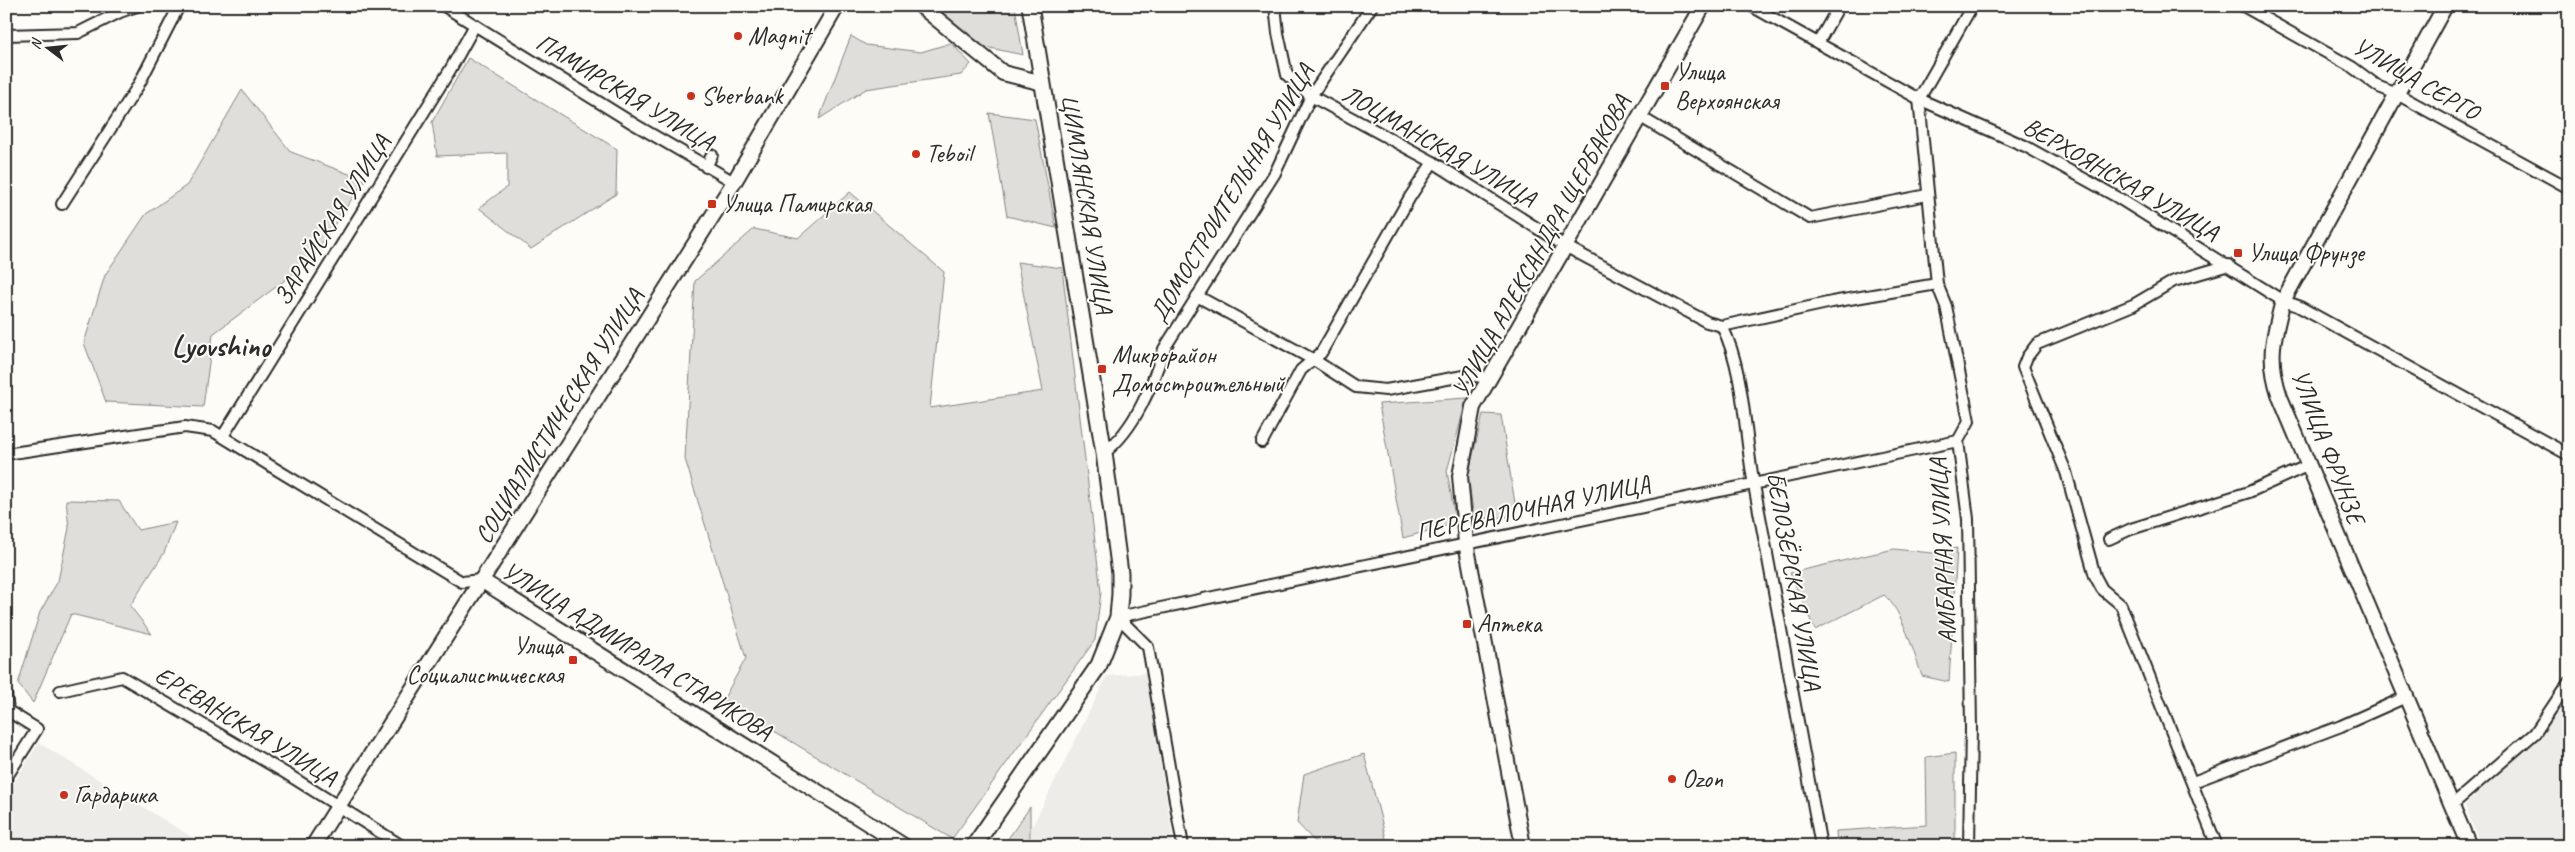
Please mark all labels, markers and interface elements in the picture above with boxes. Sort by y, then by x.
place label: Magnit [748,20,814,52]
north arrow [22,22,72,72]
street label: ПАМИРСКАЯ УЛИЦА [530,26,721,159]
marker: Magnit [732,30,744,42]
street label: УЛИЦА СЕРГО [2347,30,2487,129]
text: N [27,36,46,51]
place label: Улица Верхоянская [1675,56,1781,117]
street label: ДОМОСТРОИТЕЛЬНАЯ УЛИЦА [1142,57,1322,328]
street label: ЛОЦМАНСКАЯ УЛИЦА [1337,78,1543,215]
place label: Sberbank [701,80,785,112]
marker: Улица Верхоянская [1659,80,1671,92]
street label: УЛИЦА АЛЕКСАНДРА ЩЕРБАКОВА [1444,89,1638,403]
marker: Sberbank [685,90,697,102]
street label: ЦИМЛЯНСКАЯ УЛИЦА [1054,92,1120,317]
street label: ВЕРХОЯНСКАЯ УЛИЦА [2017,110,2225,248]
street label: ЗАРАЙСКАЯ УЛИЦА [267,128,398,311]
place label: Teboil [926,138,977,170]
marker: Teboil [910,148,922,160]
place label: Улица Памирская [722,188,874,220]
marker: Улица Памирская [706,198,718,210]
place label: Улица Фрунзе [2248,237,2366,269]
marker: Улица Фрунзе [2232,247,2244,259]
street label: СОЦИАЛИСТИЧЕСКАЯ УЛИЦА [467,282,651,549]
district label: Lyovshino [172,327,272,365]
place label: Микрорайон Домостроительный [1112,339,1286,400]
marker: Микрорайон Домостроительный [1096,363,1108,375]
street label: УЛИЦА ФРУНЗЕ [2284,365,2373,532]
street label: АМБАРНАЯ УЛИЦА [1922,456,1964,645]
street label: ПЕРЕВАЛОЧНАЯ УЛИЦА [1413,467,1653,548]
street label: БЕЛОЗЁРСКАЯ УЛИЦА [1759,469,1829,693]
street label: УЛИЦА АДМИРАЛА СТАРИКОВА [496,555,778,748]
place label: Аптека [1477,608,1544,640]
marker: Аптека [1461,618,1473,630]
place label: Улица Социалистическая [407,630,565,691]
marker: Улица Социалистическая [567,654,579,666]
street label: ЕРЕВАНСКАЯ УЛИЦА [149,659,343,793]
place label: Ozon [1682,763,1724,795]
marker: Ozon [1666,773,1678,785]
place label: Гардарика [74,779,159,811]
marker: Гардарика [58,789,70,801]

